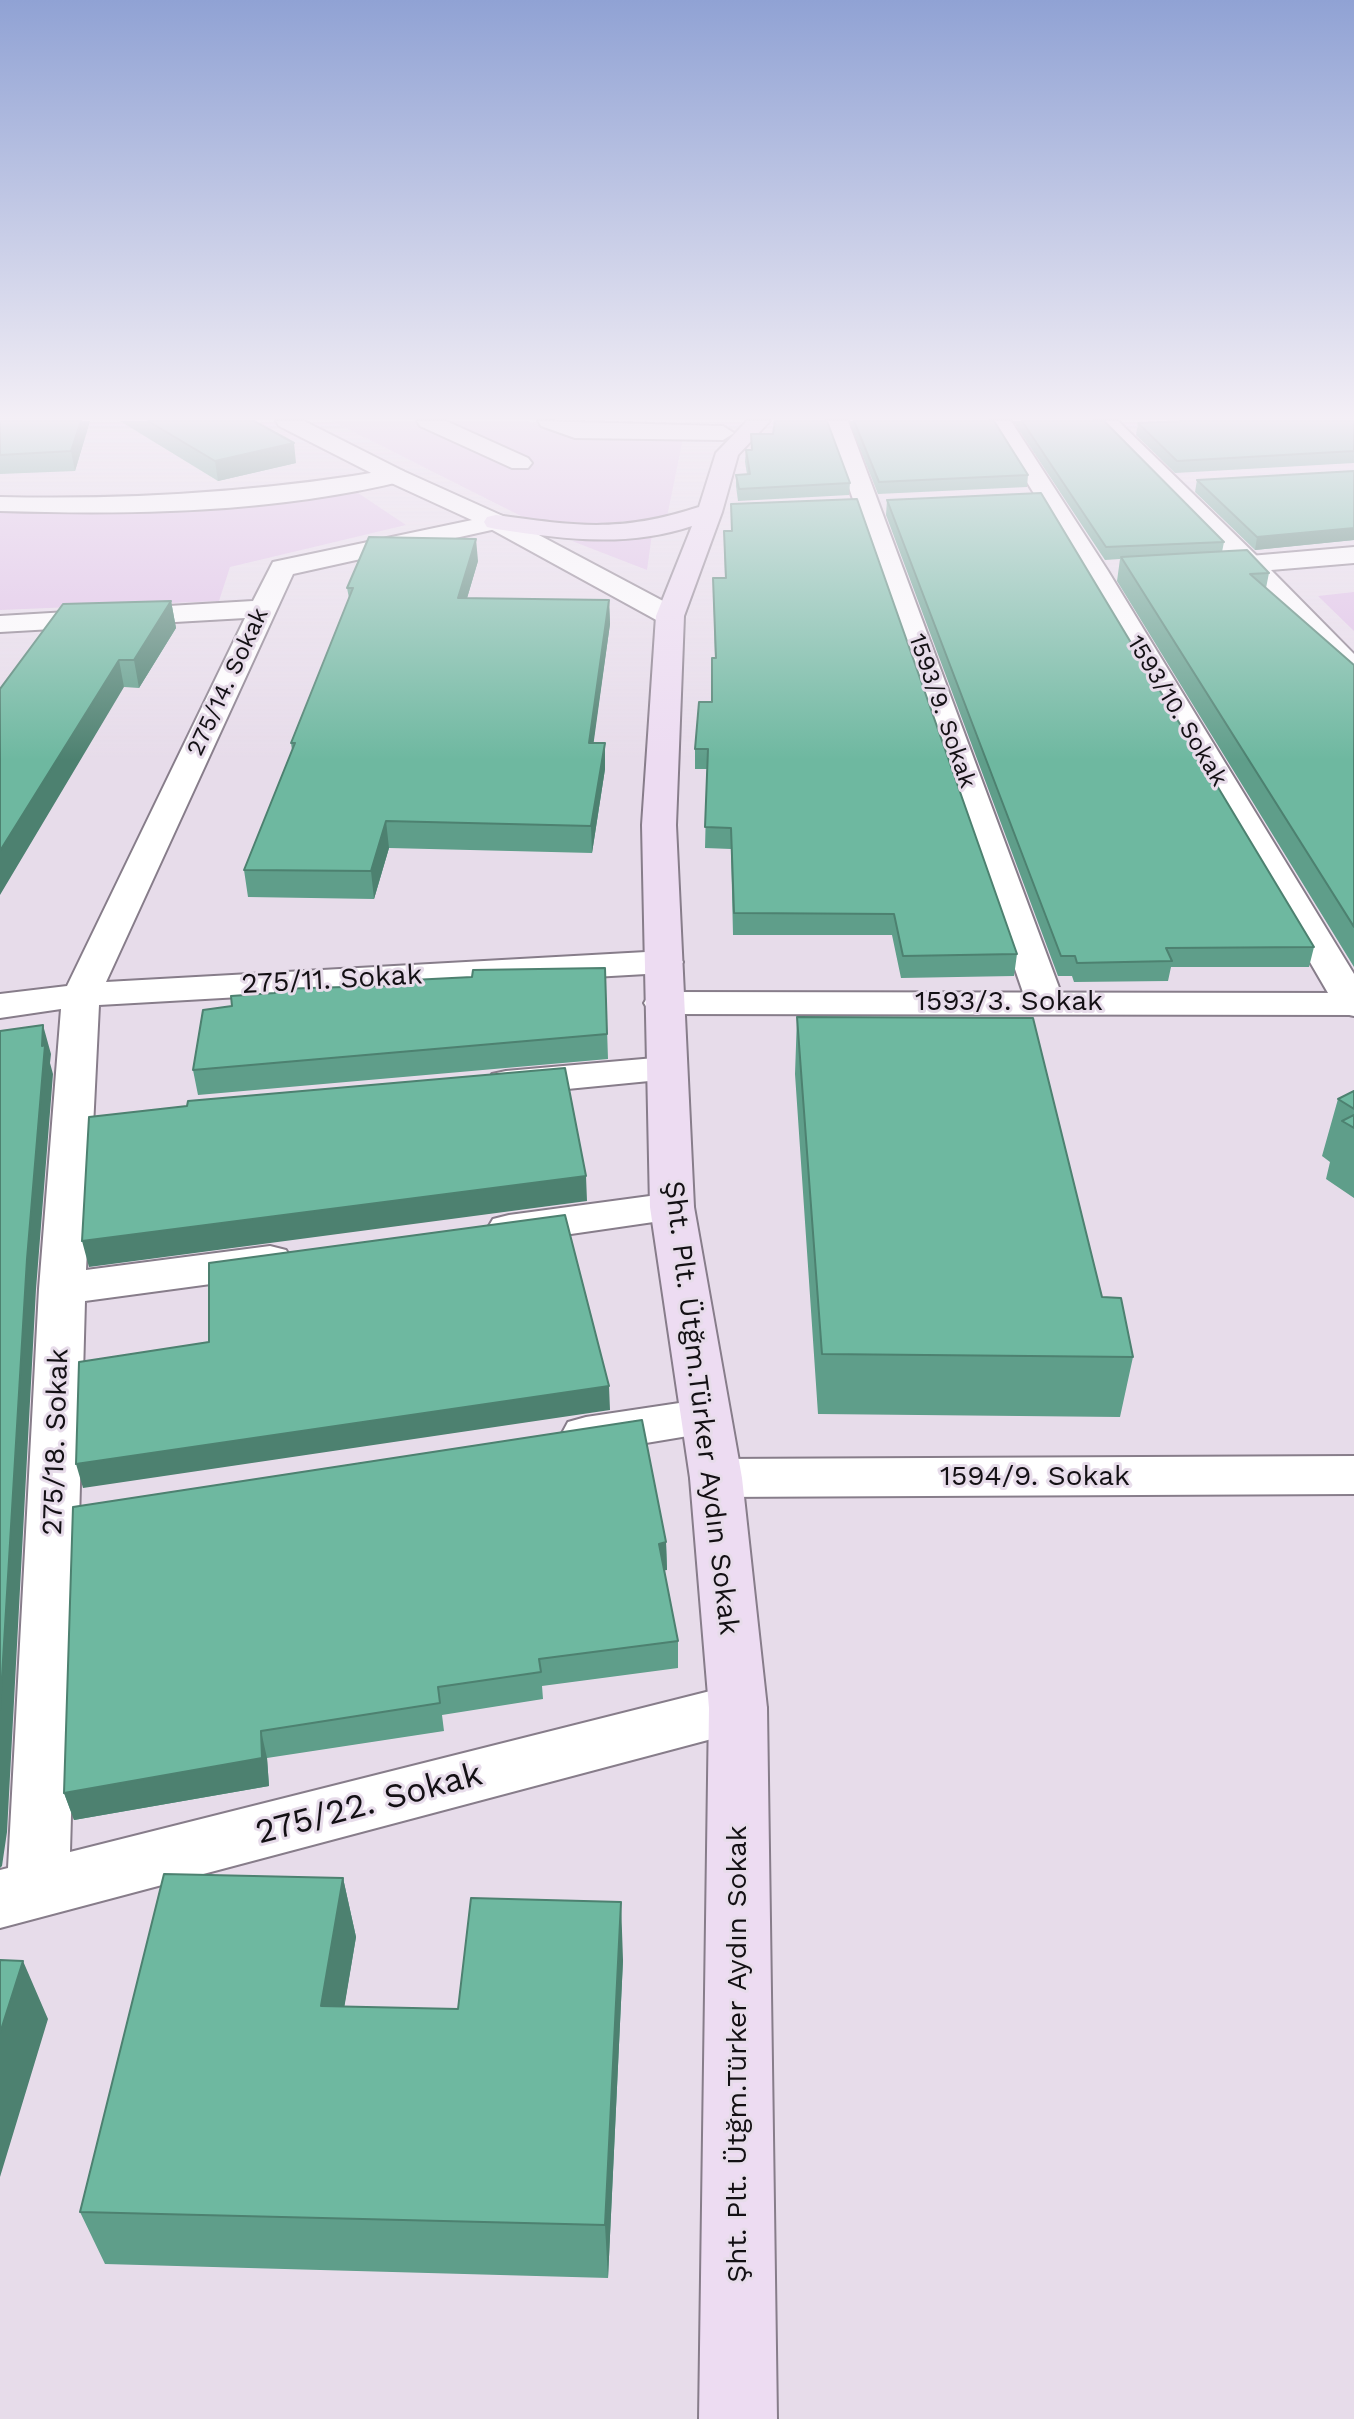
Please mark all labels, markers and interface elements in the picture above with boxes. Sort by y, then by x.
street label: 275/14. Sokak [181,603,275,761]
street label: 1593/9. Sokak [902,630,982,792]
street label: 1593/10. Sokak [1121,630,1233,792]
street label: 275/11. Sokak [241,958,423,1002]
street label: 1593/3. Sokak [915,985,1103,1019]
street label: Şht. Plt. Ütğm.Türker Aydın Sokak [656,1179,746,1637]
street label: 275/18. Sokak [36,1348,76,1536]
street label: 1594/9. Sokak [940,1460,1130,1494]
street label: 275/22. Sokak [251,1754,487,1854]
street label: Şht. Plt. Ütğm.Türker Aydın Sokak [721,1825,755,2283]

